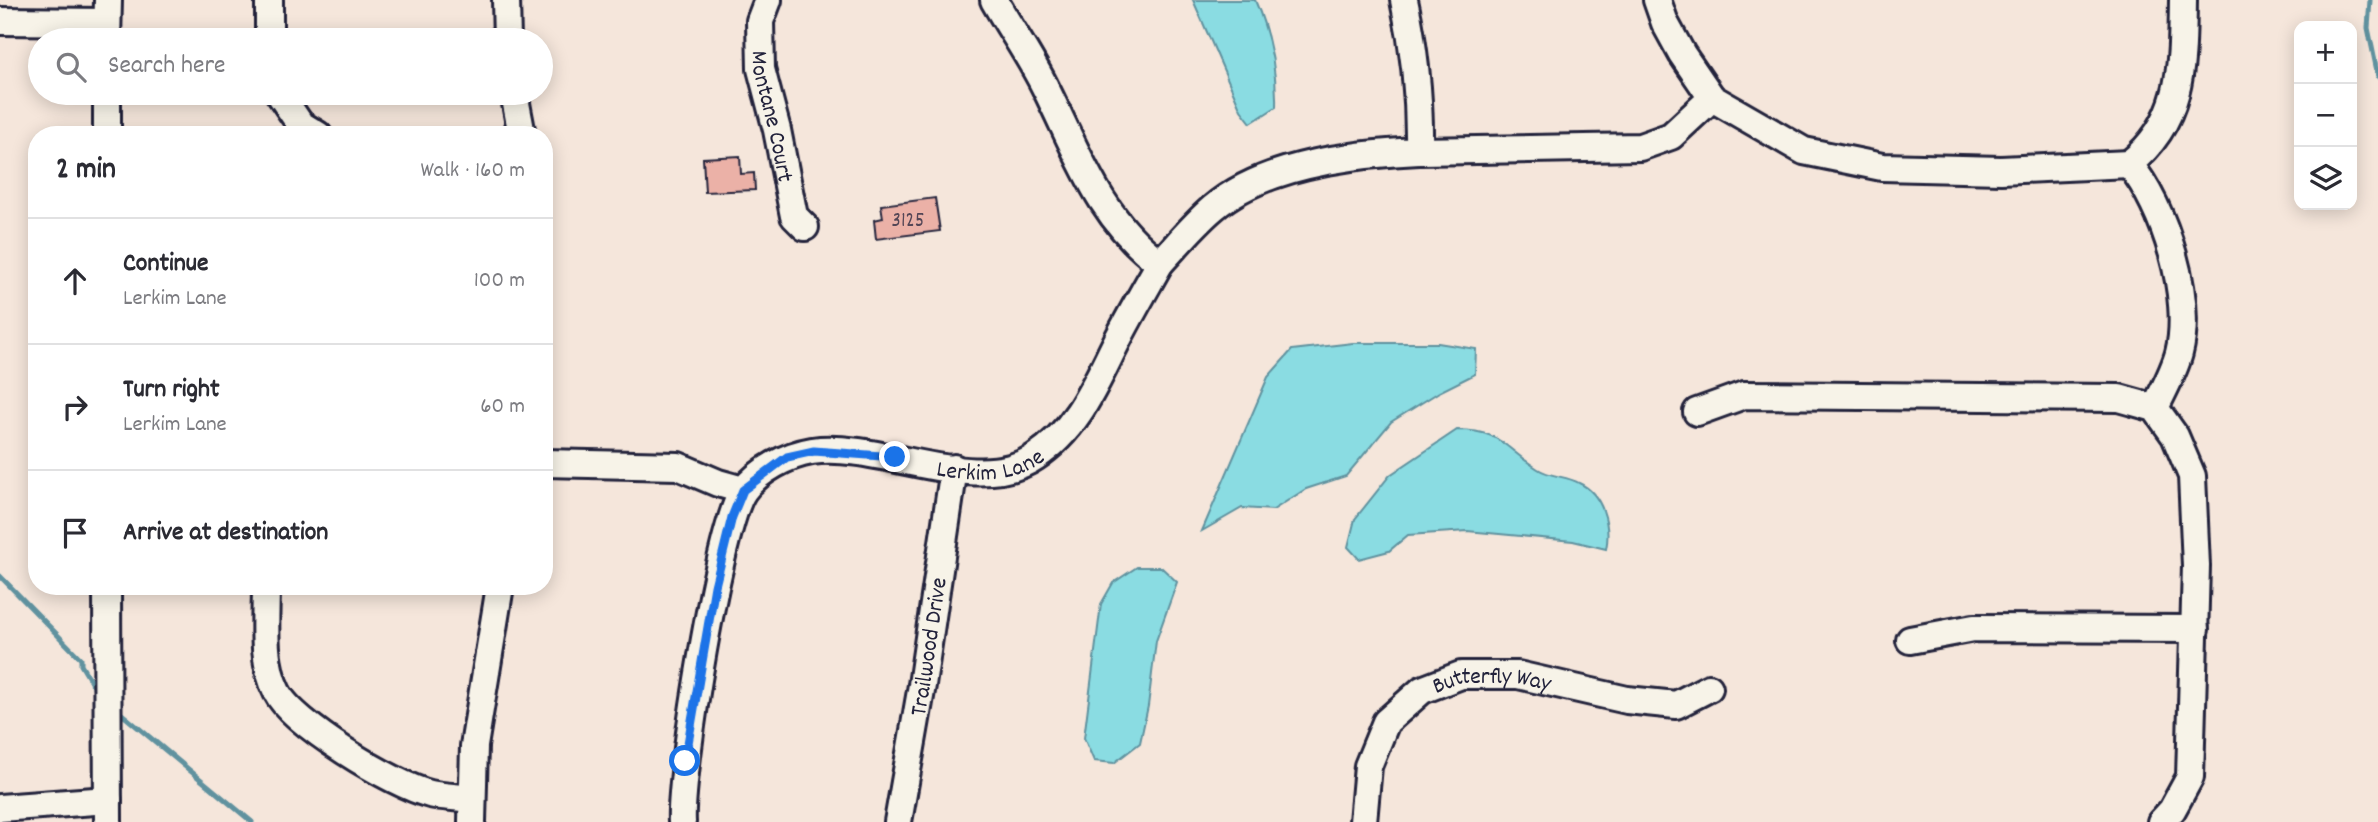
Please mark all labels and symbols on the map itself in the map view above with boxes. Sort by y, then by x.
street label: Montane Court [741,50,801,185]
house number: 3125 [892,207,924,237]
route end [879,441,910,472]
street label: Lerkim Lane [934,441,1052,492]
street label: Trailwood Drive [903,575,958,719]
street label: Butterfly Way [1428,661,1555,705]
route start [669,745,700,776]

